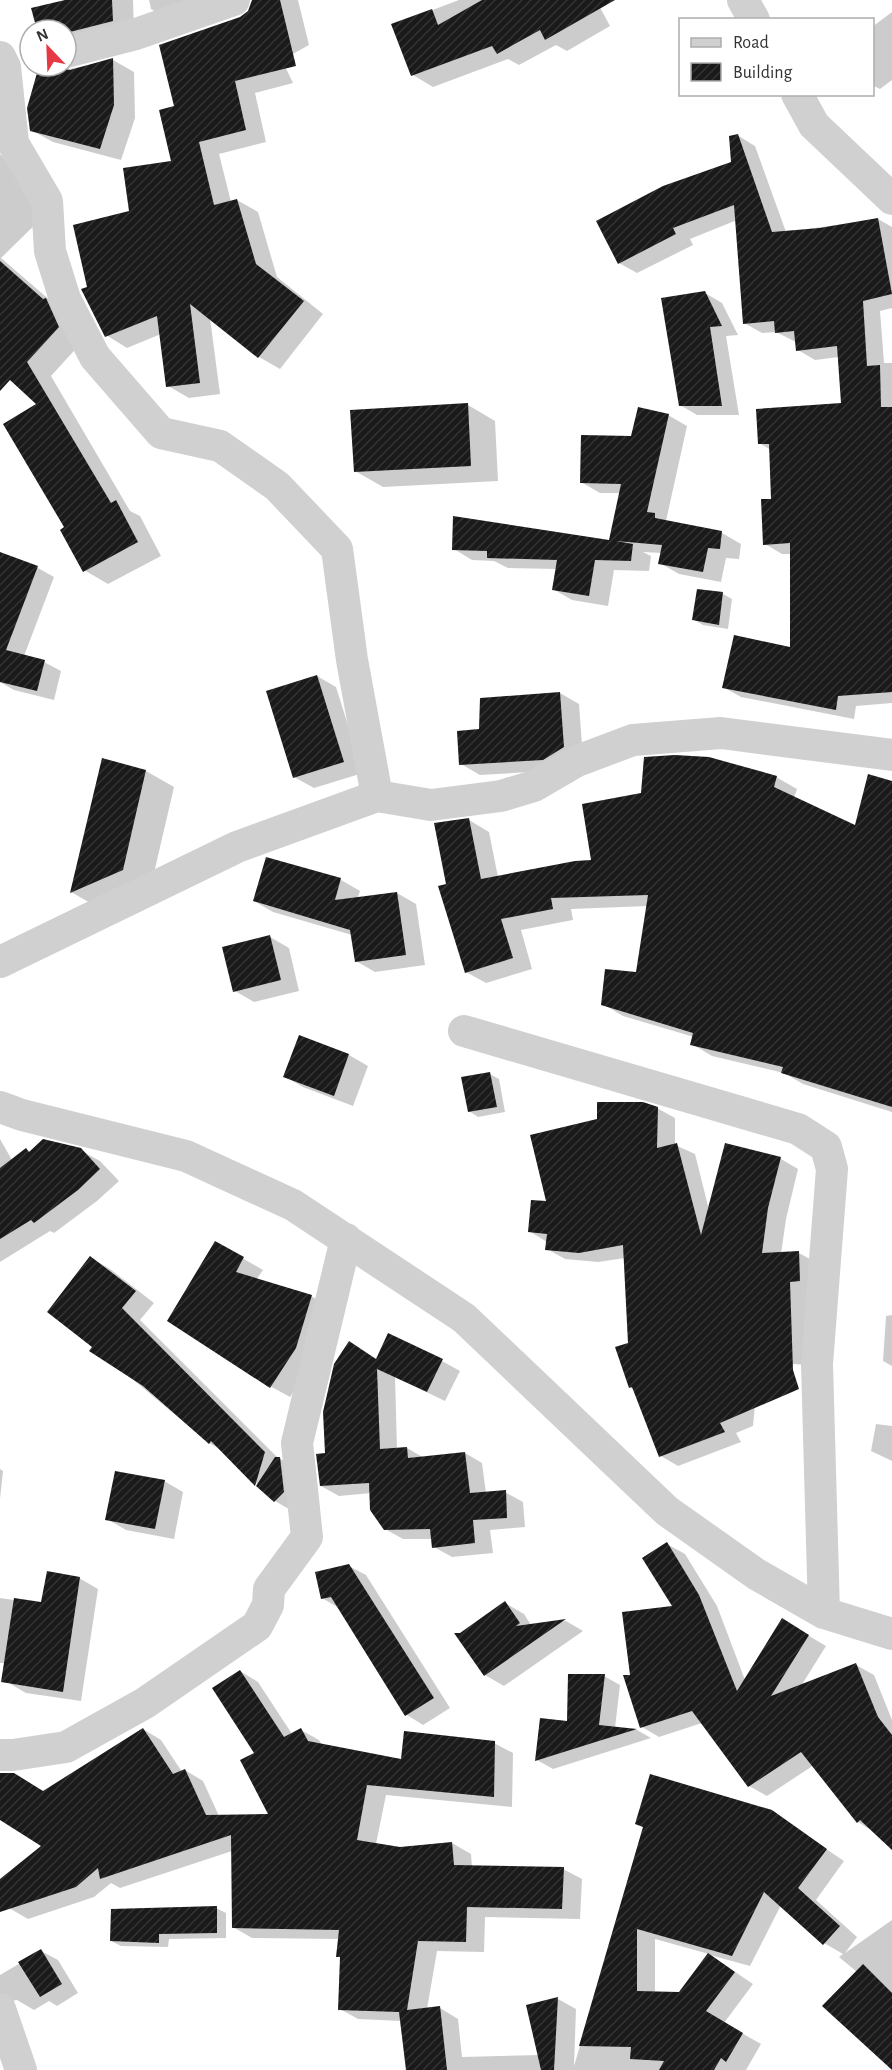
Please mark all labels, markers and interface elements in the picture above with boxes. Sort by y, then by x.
north arrow [18,18,78,78]
legend [679,18,874,96]
text: N [34,26,51,45]
text: Road [733,34,769,52]
text: Building [733,64,793,82]

